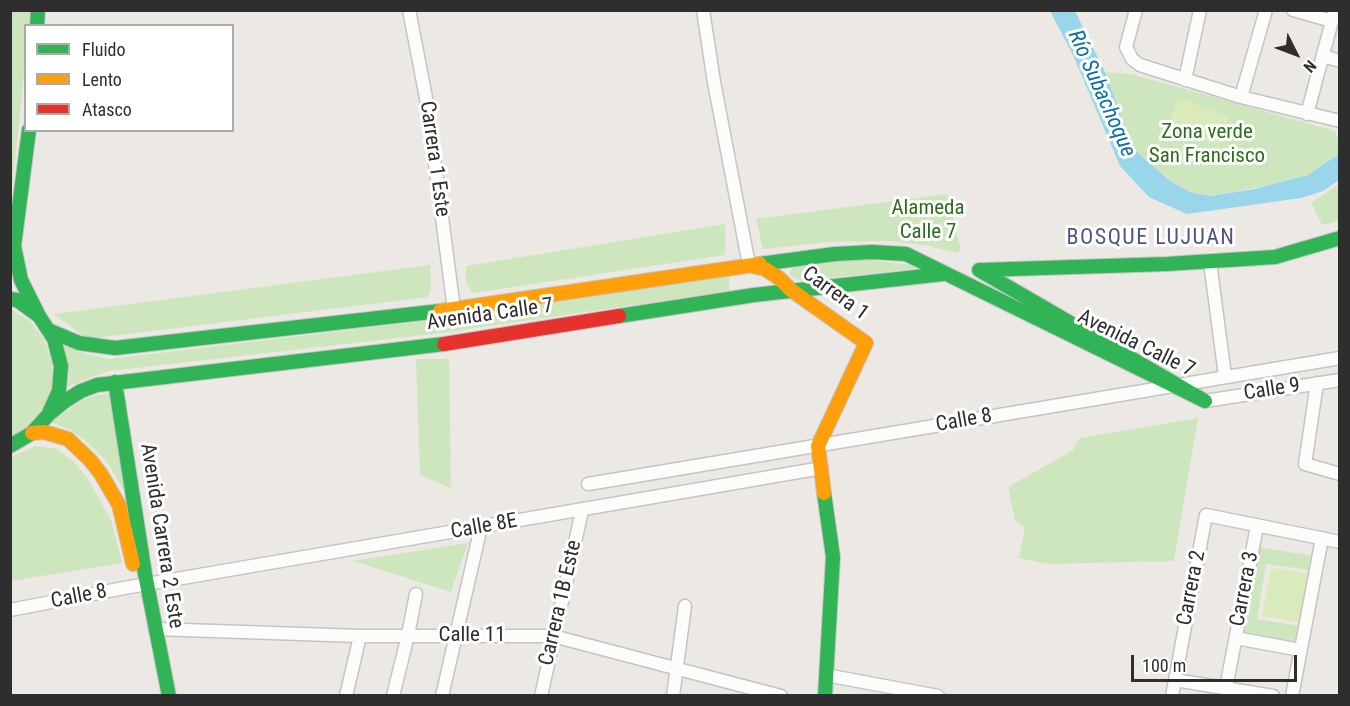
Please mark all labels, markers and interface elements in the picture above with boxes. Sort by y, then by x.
legend [24,24,234,132]
north arrow [1266,24,1326,84]
water label: Río Subachoque [1061,26,1141,162]
text: Fluido [82,39,126,60]
text: N [1299,56,1320,76]
text: Lento [82,69,122,90]
text: Atasco [82,99,132,120]
street label: Carrera 1 Este [413,100,455,218]
park label: Zona verde San Francisco [1149,120,1265,170]
park label: Alameda Calle 7 [891,196,965,246]
district label: BOSQUE LUJUAN [1066,225,1236,251]
street label: Carrera 1 [797,262,873,326]
street label: Avenida Calle 7 [425,294,555,336]
street label: Avenida Calle 7 [1073,305,1199,383]
street label: Calle 9 [1242,373,1302,407]
street label: Calle 8 [934,404,994,438]
street label: Avenida Carrera 2 Este [134,442,188,630]
street label: Calle 8E [449,509,519,545]
street label: Carrera 1B Este [534,538,588,668]
street label: Carrera 2 [1172,548,1212,628]
street label: Carrera 3 [1225,549,1265,629]
street label: Calle 8 [49,579,109,615]
street label: Calle 11 [439,623,505,649]
scale bar [1134,643,1300,681]
text: 100 m [1142,655,1186,676]

